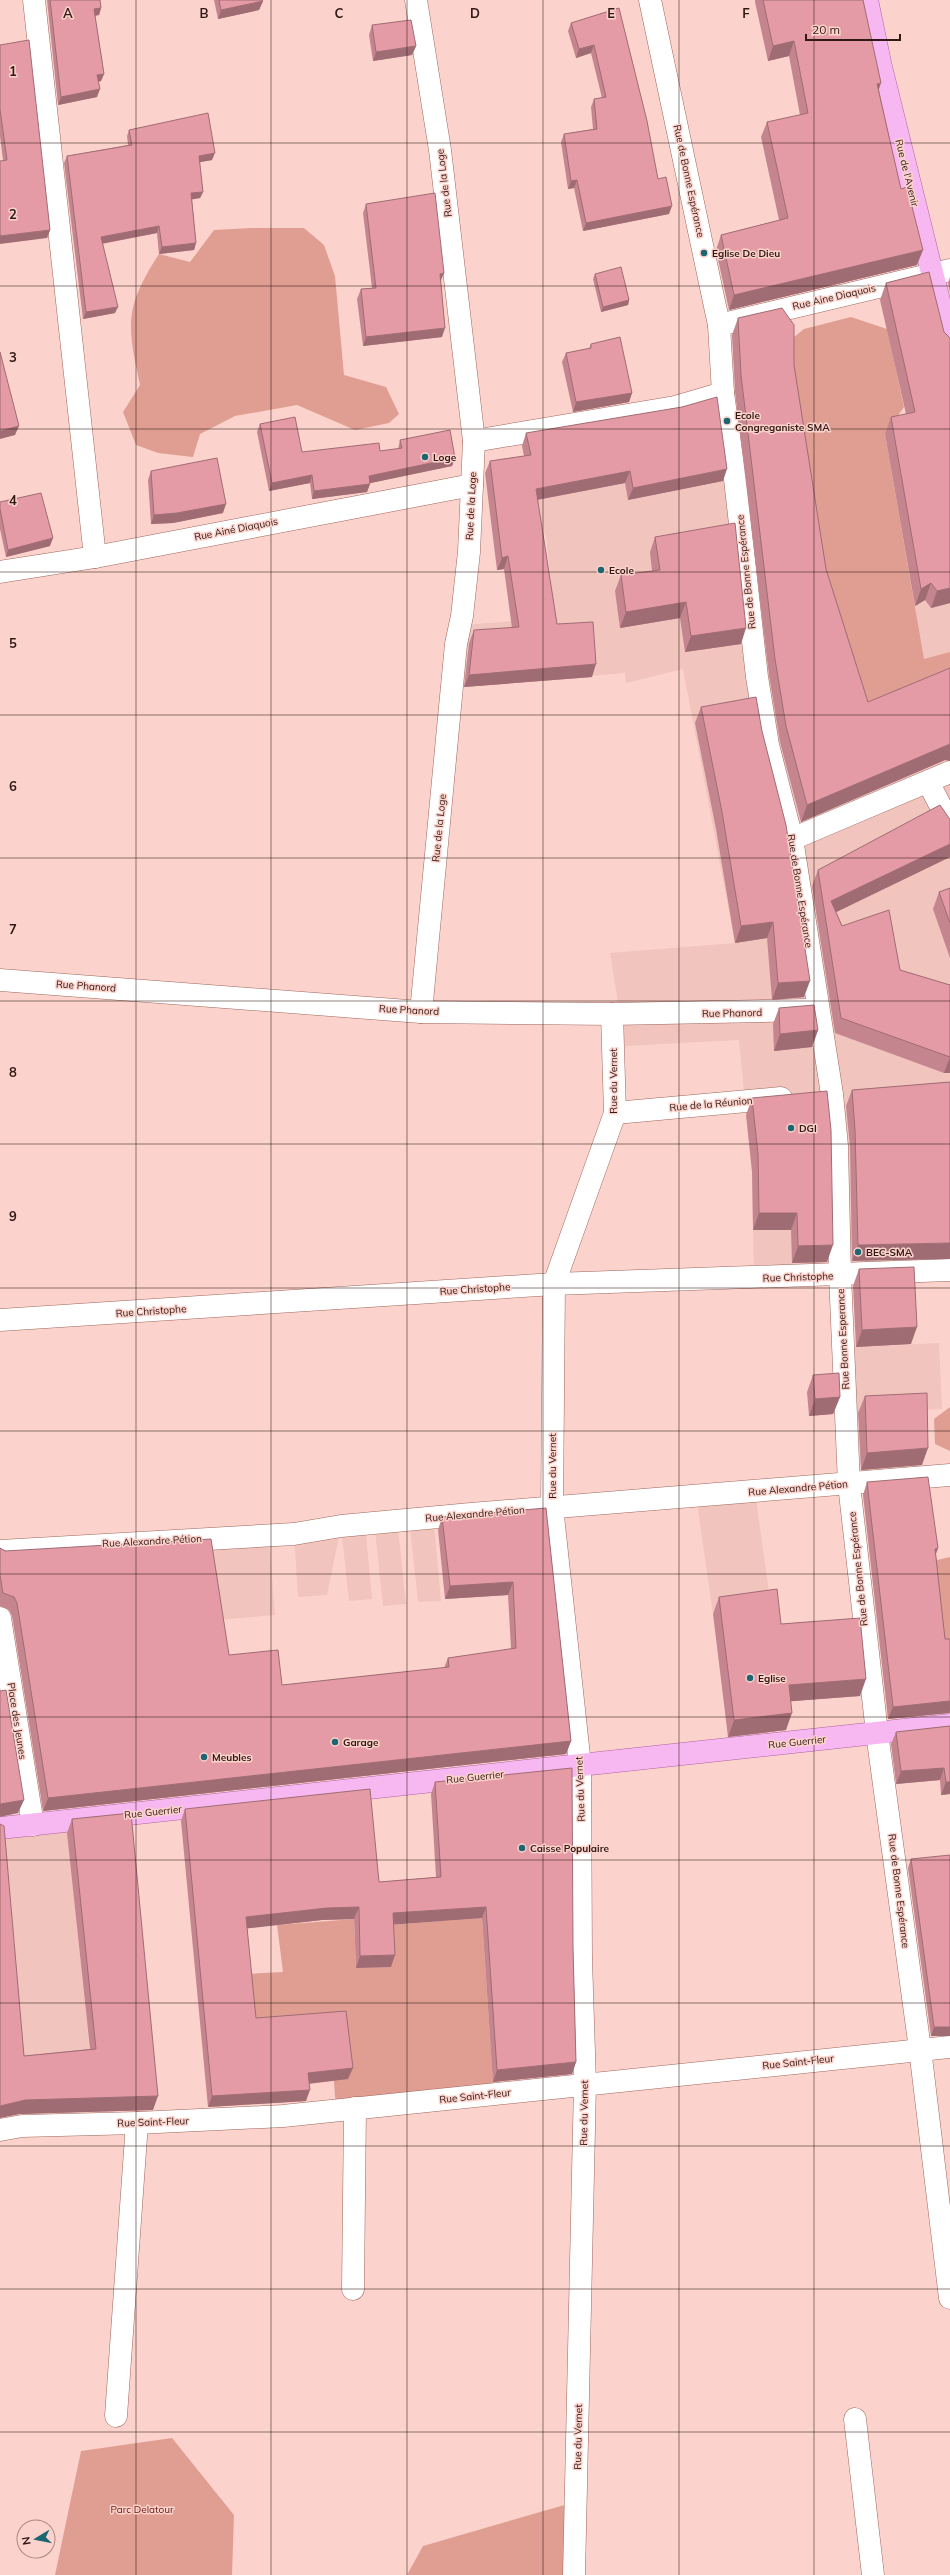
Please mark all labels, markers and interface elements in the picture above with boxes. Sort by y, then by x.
text: A [63,5,73,21]
text: B [200,5,209,21]
text: C [335,5,344,21]
text: D [470,5,480,21]
text: E [607,5,615,21]
text: F [742,5,750,21]
scale bar [806,16,900,42]
text: 20 m [812,22,840,37]
text: 1 [9,63,17,79]
street label: Rue de Bonne Espérance [671,123,707,239]
street label: Rue de l'Avenir [892,138,922,208]
street label: Rue de la Loge [433,148,455,218]
text: 2 [9,206,17,222]
place label: Eglise De Dieu [712,247,780,260]
marker: Eglise De Dieu [699,248,709,258]
street label: Rue Aine Diaquois [791,281,877,313]
text: 3 [9,349,17,365]
place label: Ecole Congreganiste SMA [735,409,830,434]
marker: Ecole Congreganiste SMA [722,416,732,426]
place label: Loge [433,451,457,464]
marker: Loge [420,452,430,462]
street label: Rue de la Loge [463,472,479,540]
text: 4 [9,492,17,508]
street label: Rue Ainé Diaquois [193,514,279,543]
street label: Rue de Bonne Espérance [734,514,758,630]
place label: Ecole [609,564,634,577]
marker: Ecole [596,565,606,575]
text: 5 [9,635,17,651]
text: 6 [9,778,17,794]
street label: Rue de la Loge [429,793,449,863]
street label: Rue de Bonne Espérance [785,833,815,949]
text: 7 [9,921,17,937]
street label: Rue Phanord [55,977,117,995]
street label: Rue Phanord [379,1002,439,1018]
street label: Rue Phanord [702,1006,762,1020]
street label: Rue du Vernet [607,1048,620,1114]
text: 8 [9,1064,17,1080]
street label: Rue de la Réunion [669,1094,753,1114]
place label: DGI [799,1122,817,1135]
marker: DGI [786,1123,796,1133]
text: 9 [9,1208,17,1224]
place label: BEC-SMA [866,1246,913,1259]
marker: BEC-SMA [853,1247,863,1257]
street label: Rue Christophe [762,1269,834,1285]
street label: Rue Christophe [439,1280,511,1298]
street label: Rue Bonne Esperance [834,1288,852,1390]
street label: Rue Christophe [115,1302,187,1320]
street label: Rue du Vernet [546,1433,559,1499]
street label: Rue Alexandre Pétion [748,1477,848,1499]
street label: Rue Alexandre Pétion [425,1503,525,1525]
street label: Rue de Bonne Espérance [846,1511,870,1627]
street label: Rue Alexandre Pétion [102,1532,202,1550]
place label: Eglise [758,1672,786,1685]
marker: Eglise [745,1673,755,1683]
street label: Place des Jeunes [5,1682,29,1760]
street label: Rue Guerrier [767,1732,827,1751]
place label: Garage [343,1736,379,1749]
marker: Garage [330,1737,340,1747]
place label: Meubles [212,1751,251,1764]
marker: Meubles [199,1752,209,1762]
street label: Rue du Vernet [572,1756,588,1822]
street label: Rue Guerrier [445,1767,505,1786]
street label: Rue Guerrier [123,1802,183,1821]
street label: Rue de Bonne Espérance [886,1833,912,1949]
place label: Caisse Populaire [530,1842,609,1855]
marker: Caisse Populaire [517,1843,527,1853]
street label: Rue Saint-Fleur [762,2052,835,2072]
street label: Rue du Vernet [577,2080,591,2146]
street label: Rue Saint-Fleur [439,2086,512,2106]
street label: Rue Saint-Fleur [117,2114,189,2130]
street label: Rue du Vernet [571,2404,585,2470]
park label: Parc Delatour [110,2503,174,2516]
north arrow [16,2519,56,2559]
text: N [19,2535,34,2546]

